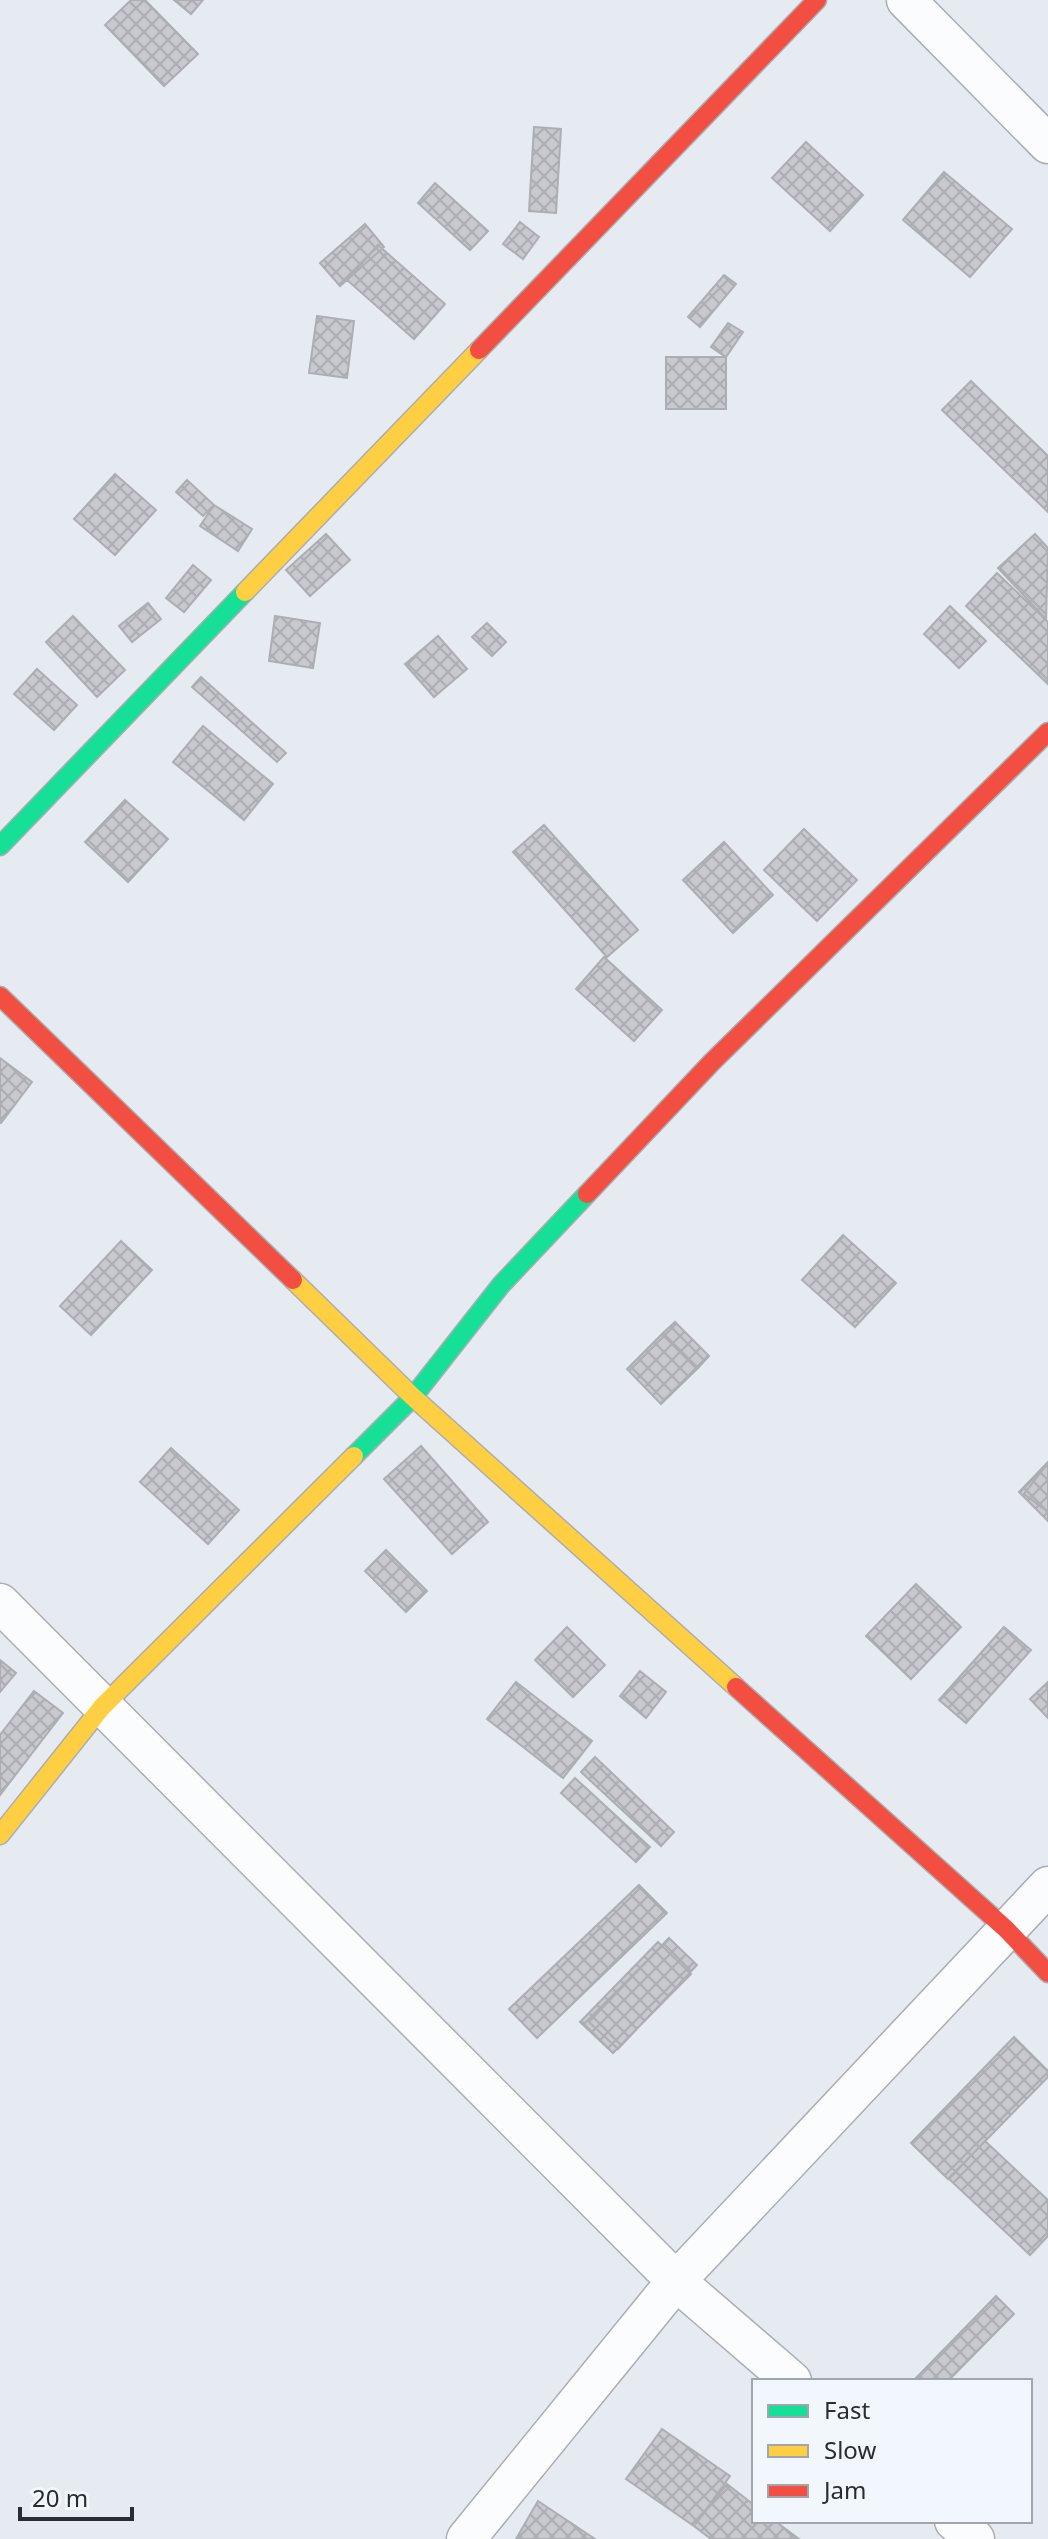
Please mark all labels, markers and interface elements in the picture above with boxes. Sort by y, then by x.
legend [752,2379,1032,2523]
text: Fast [824,2393,870,2426]
text: Slow [824,2433,876,2466]
scale bar [20,2471,132,2521]
text: Jam [822,2473,866,2506]
text: 20 m [32,2481,88,2514]

